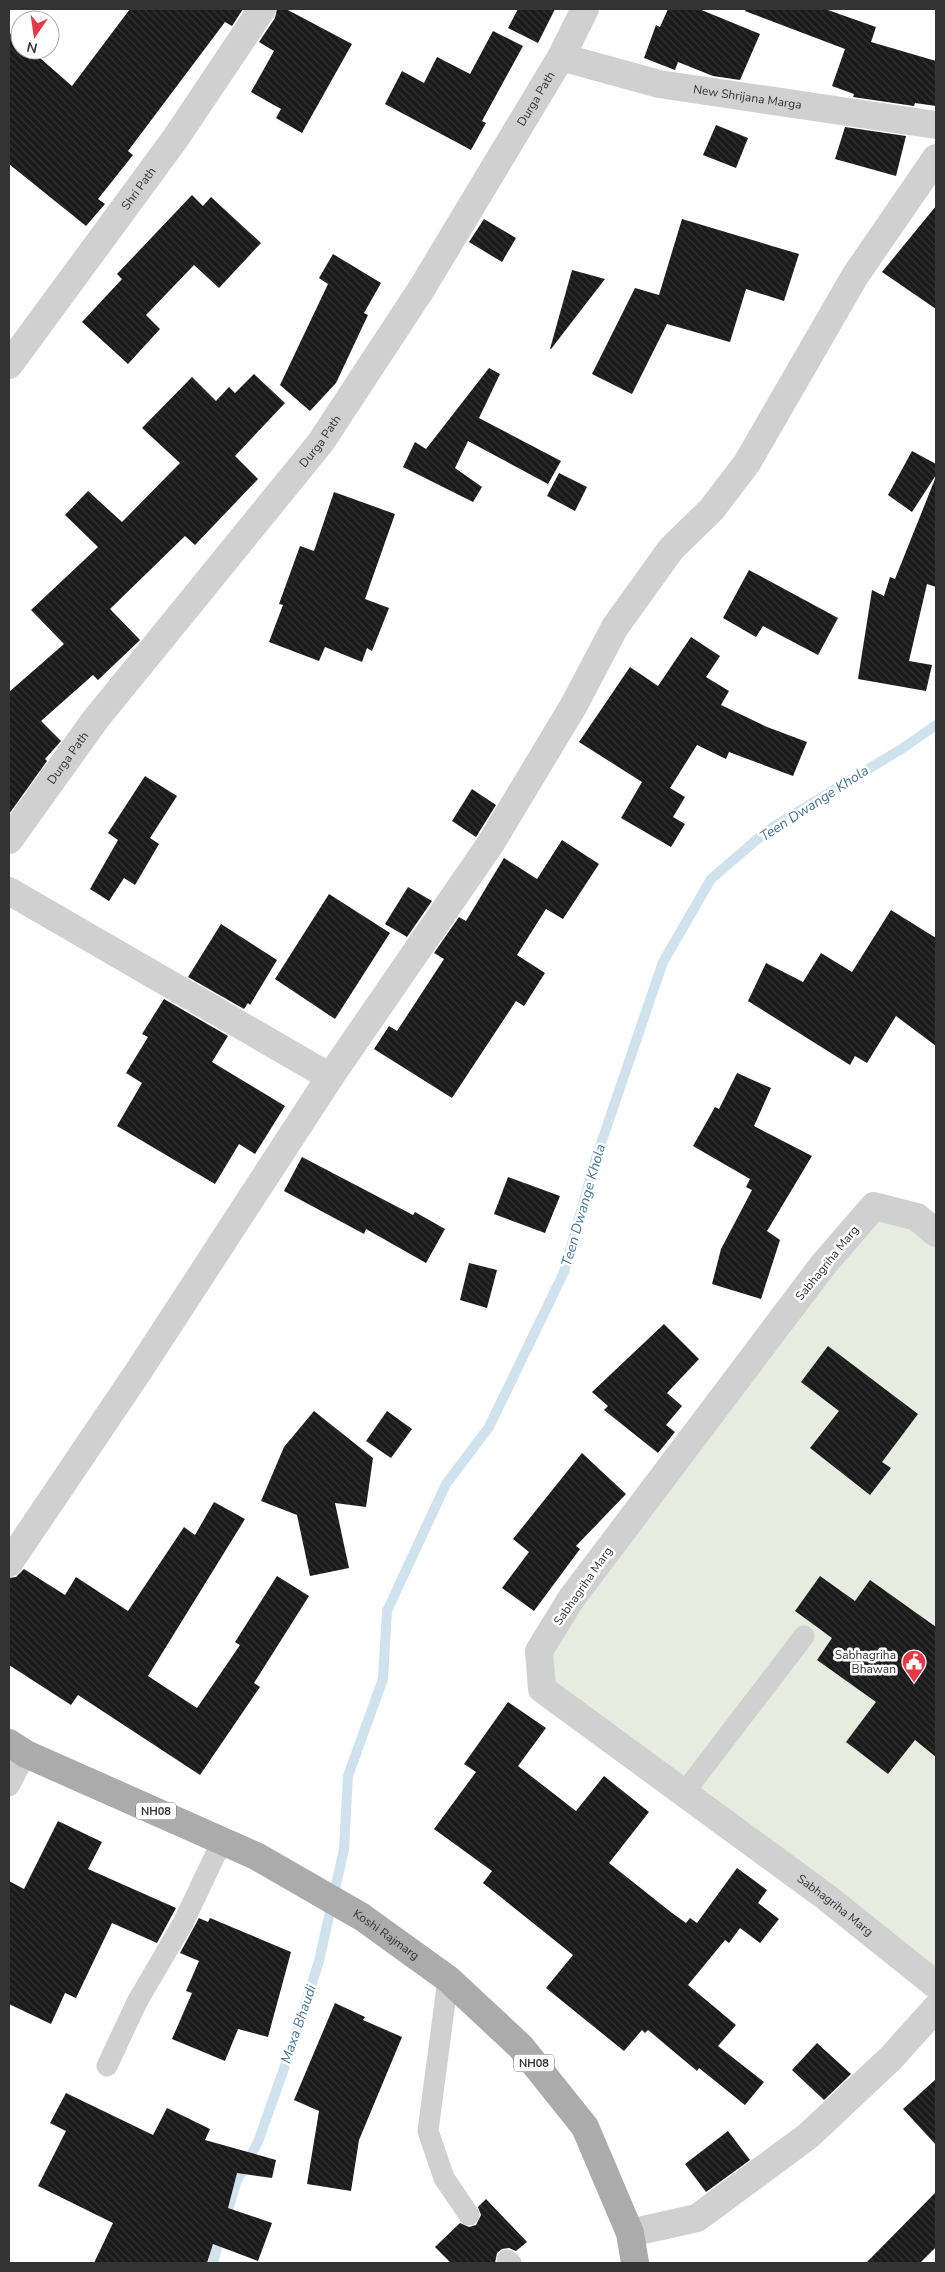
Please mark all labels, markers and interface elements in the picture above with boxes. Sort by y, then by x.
north arrow [10,10,60,60]
text: N [25,37,39,58]
street label: Durga Path [513,68,559,129]
street label: New Shrijana Marga [692,81,803,113]
street label: Shri Path [118,164,160,213]
street label: Durga Path [296,412,344,471]
street label: Durga Path [44,728,92,787]
water label: Teen Dwange Khola [756,761,872,846]
water label: Teen Dwange Khola [557,1142,610,1269]
street label: Sabhagriha Marg [792,1222,862,1304]
street label: Sabhagriha Marg [550,1544,616,1628]
place label: Sabhagriha Bhawan [835,1647,896,1677]
public building icon: Sabhagriha Bhawan [901,1649,927,1683]
road number: NH08 [136,1802,176,1820]
street label: Sabhagriha Marg [794,1870,877,1940]
street label: Koshi Rajmarg [350,1906,422,1964]
water label: Maxa Bhaudi [276,1982,321,2066]
road number: NH08 [514,2054,554,2072]

